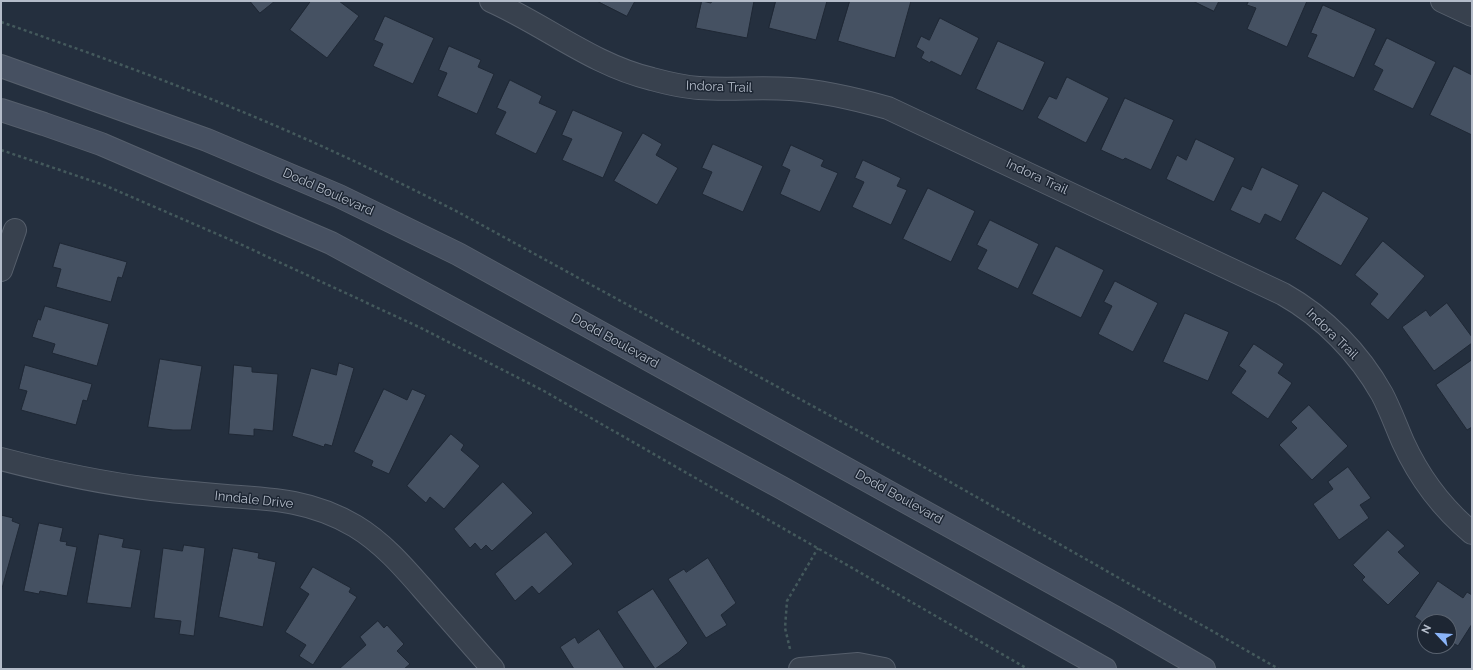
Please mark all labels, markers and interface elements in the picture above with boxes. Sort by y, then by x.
street label: Indora Trail [686,78,752,96]
street label: Indora Trail [1004,156,1070,198]
street label: Dodd Boulevard [280,165,376,219]
street label: Indora Trail [1303,305,1361,363]
street label: Dodd Boulevard [568,310,662,372]
street label: Dodd Boulevard [852,466,946,528]
street label: Inndale Drive [214,488,294,512]
north arrow [1417,614,1457,654]
text: N [1419,623,1434,636]

